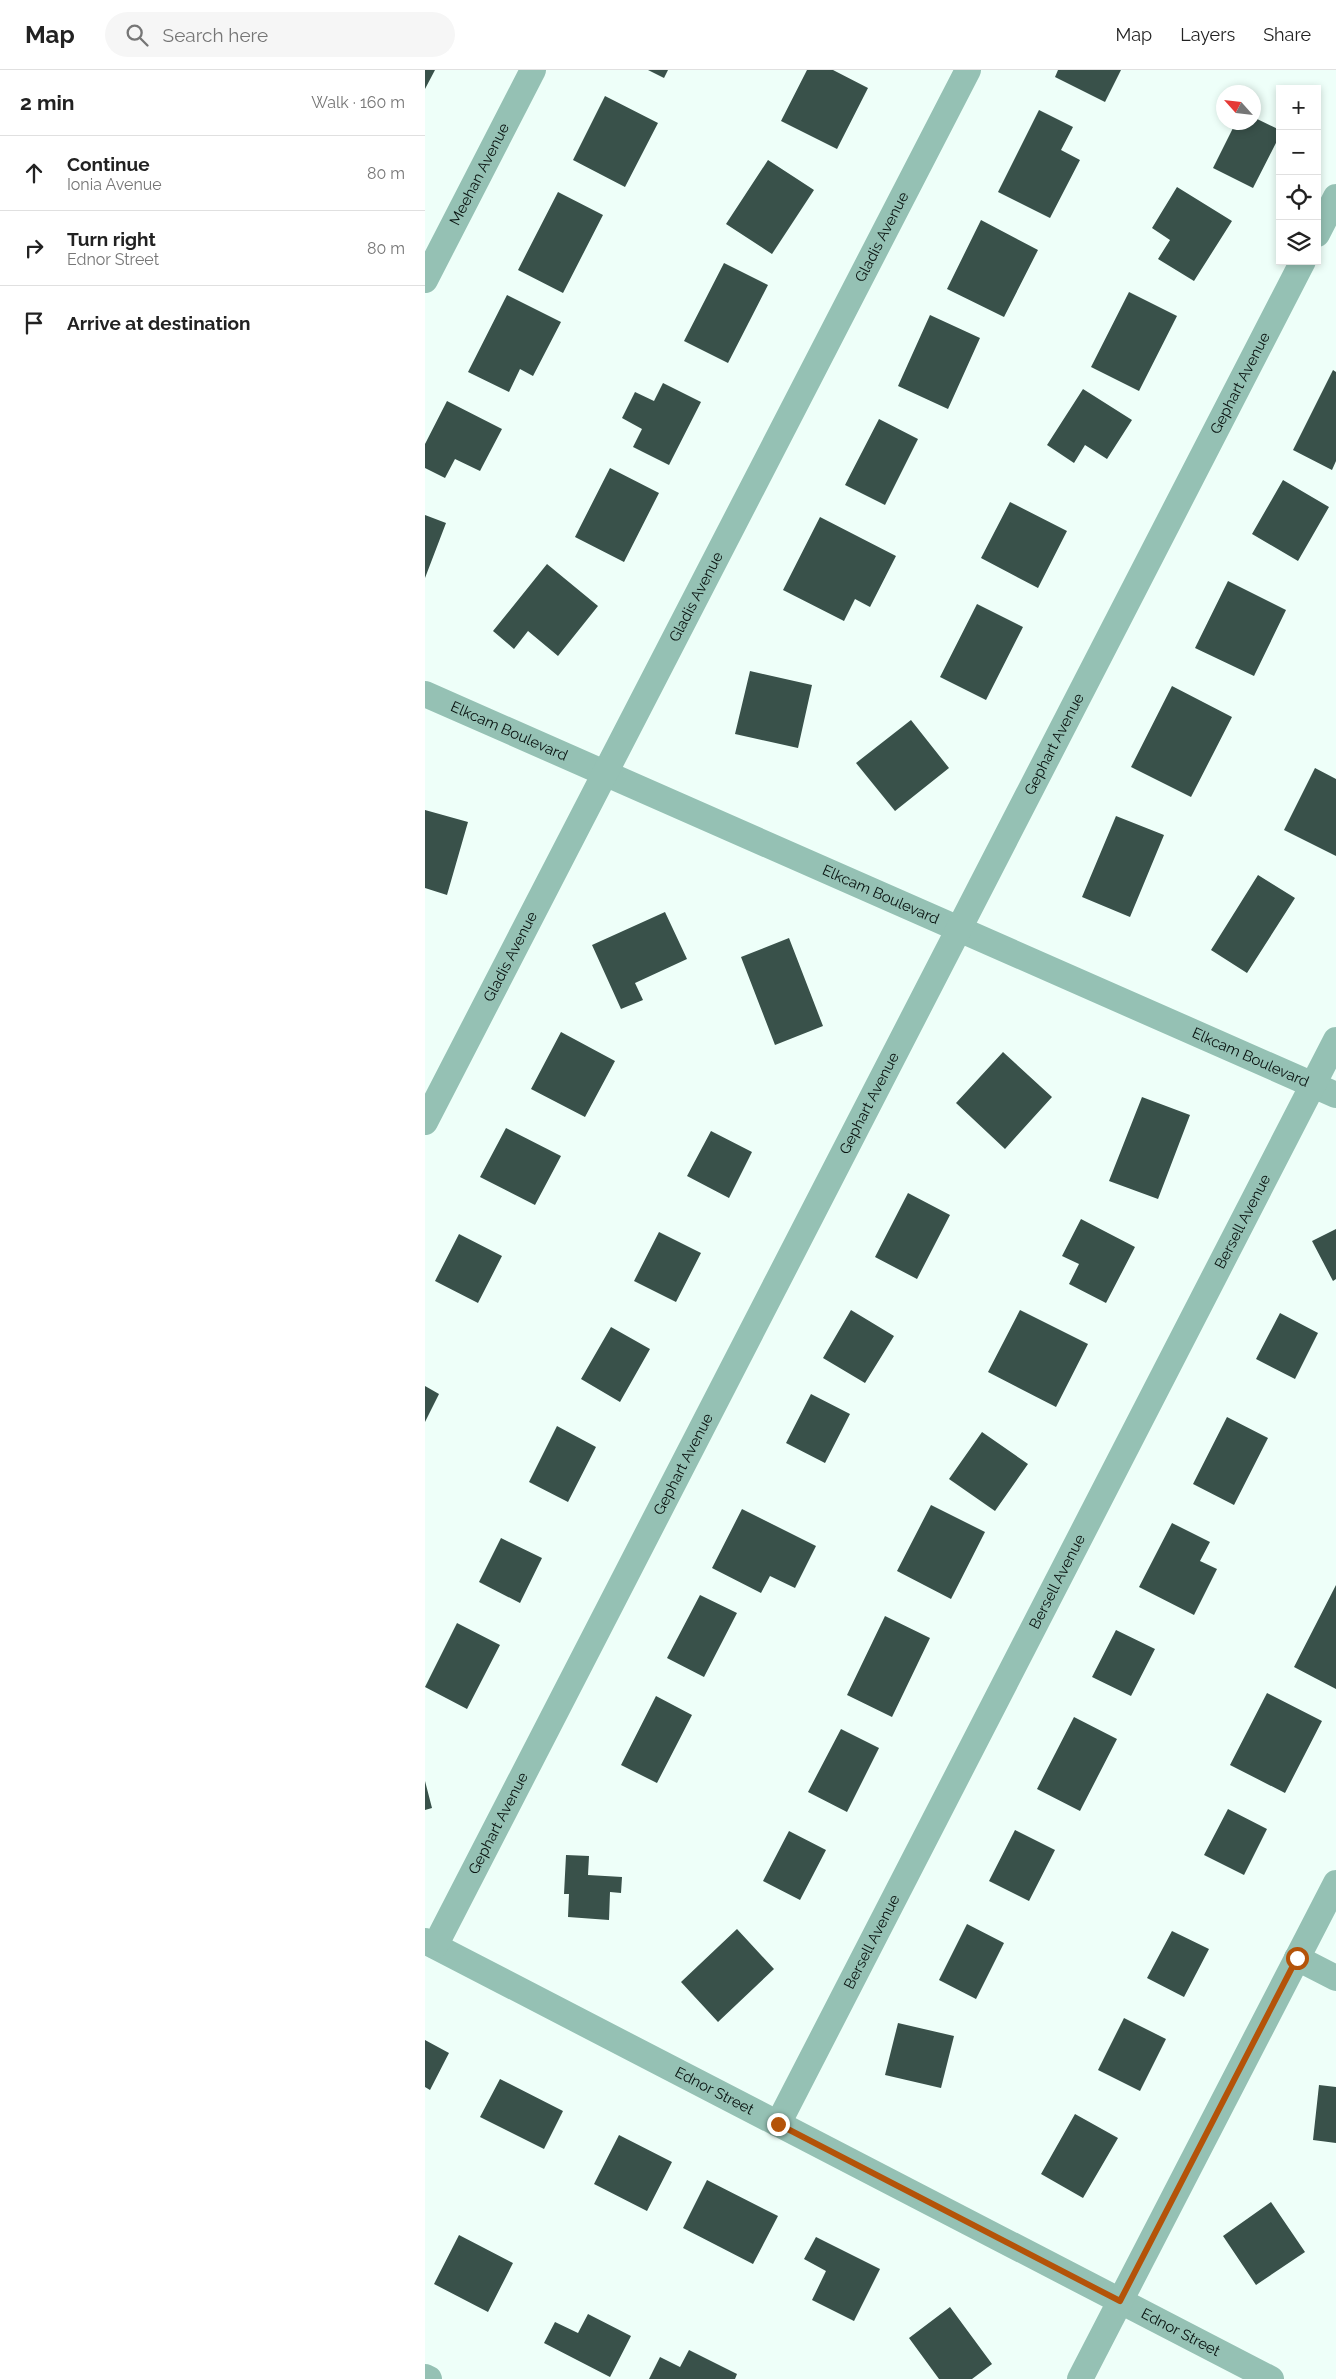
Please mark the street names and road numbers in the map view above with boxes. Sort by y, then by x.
street label: Meehan Avenue [446,120,513,228]
street label: Gladis Avenue [851,189,913,285]
street label: Gephart Avenue [1206,329,1274,437]
street label: Gladis Avenue [665,549,727,645]
street label: Gephart Avenue [1020,690,1088,798]
street label: Elkcam Boulevard [448,697,570,765]
street label: Elkcam Boulevard [820,861,942,928]
street label: Gladis Avenue [480,908,541,1005]
street label: Elkcam Boulevard [1189,1024,1312,1091]
street label: Gephart Avenue [835,1049,903,1157]
street label: Bersell Avenue [1211,1171,1274,1272]
street label: Gephart Avenue [650,1410,717,1518]
street label: Bersell Avenue [1025,1531,1089,1632]
street label: Gephart Avenue [465,1769,532,1877]
street label: Bersell Avenue [840,1891,904,1992]
street label: Ednor Street [672,2063,757,2119]
street label: Ednor Street [1138,2304,1223,2360]

